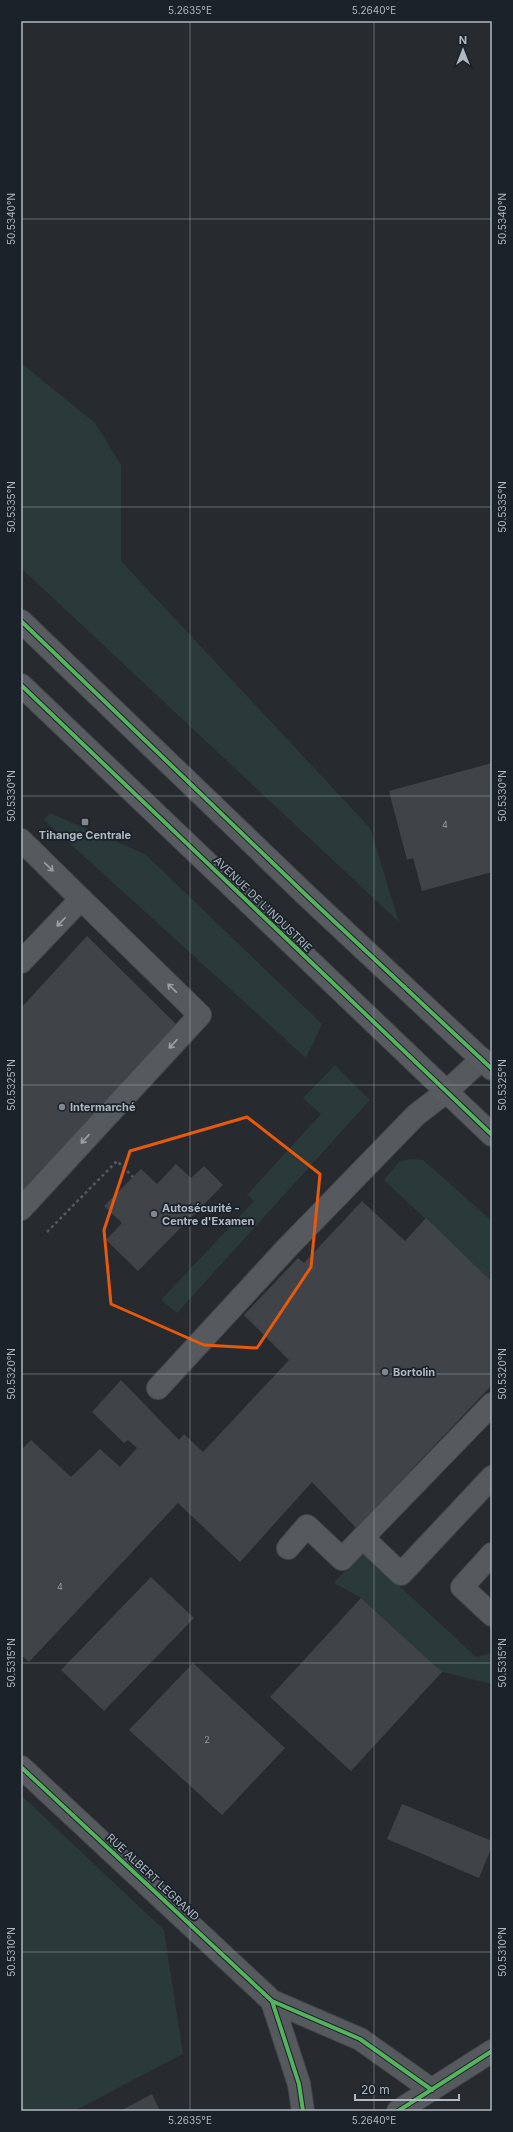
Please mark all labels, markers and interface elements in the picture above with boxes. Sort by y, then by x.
text: 5.2635°E [168,4,212,16]
text: 5.2640°E [352,4,396,16]
north arrow [443,30,483,70]
text: N [459,33,467,47]
text: 50.5340°N [5,193,17,245]
text: 50.5340°N [496,193,508,245]
text: 50.5335°N [5,481,17,533]
text: 50.5335°N [496,481,508,533]
text: 50.5330°N [5,770,17,822]
text: 50.5330°N [496,770,508,822]
marker: Tihange Centrale [80,817,90,827]
house number: 4 [442,819,448,830]
place label: Tihange Centrale [39,828,132,842]
street label: AVENUE DE L'INDUSTRIE [211,853,315,955]
one-way arrow [44,863,54,872]
one-way arrow [56,917,66,927]
one-way arrow [167,983,177,992]
one-way arrow [169,1038,178,1049]
text: 50.5325°N [5,1059,17,1111]
text: 50.5325°N [496,1059,508,1111]
place label: Intermarché [70,1100,136,1114]
marker: Intermarché [57,1102,67,1112]
one-way arrow [81,1134,90,1144]
place label: Autosécurité - Centre d'Examen [162,1201,255,1228]
marker: Autosécurité - Centre d'Examen [149,1209,159,1219]
text: 50.5320°N [5,1348,17,1400]
text: 50.5320°N [496,1348,508,1400]
place label: Bortolin [393,1365,435,1379]
marker: Bortolin [380,1367,390,1377]
house number: 4 [57,1581,63,1592]
text: 50.5315°N [5,1638,17,1688]
text: 50.5315°N [496,1638,508,1688]
house number: 2 [204,1734,210,1745]
street label: RUE ALBERT LEGRAND [104,1830,202,1924]
text: 50.5310°N [5,1927,17,1977]
text: 50.5310°N [496,1927,508,1977]
scale bar [355,2076,459,2102]
text: 20 m [361,2082,390,2097]
text: 5.2635°E [168,2114,212,2126]
text: 5.2640°E [352,2114,396,2126]

